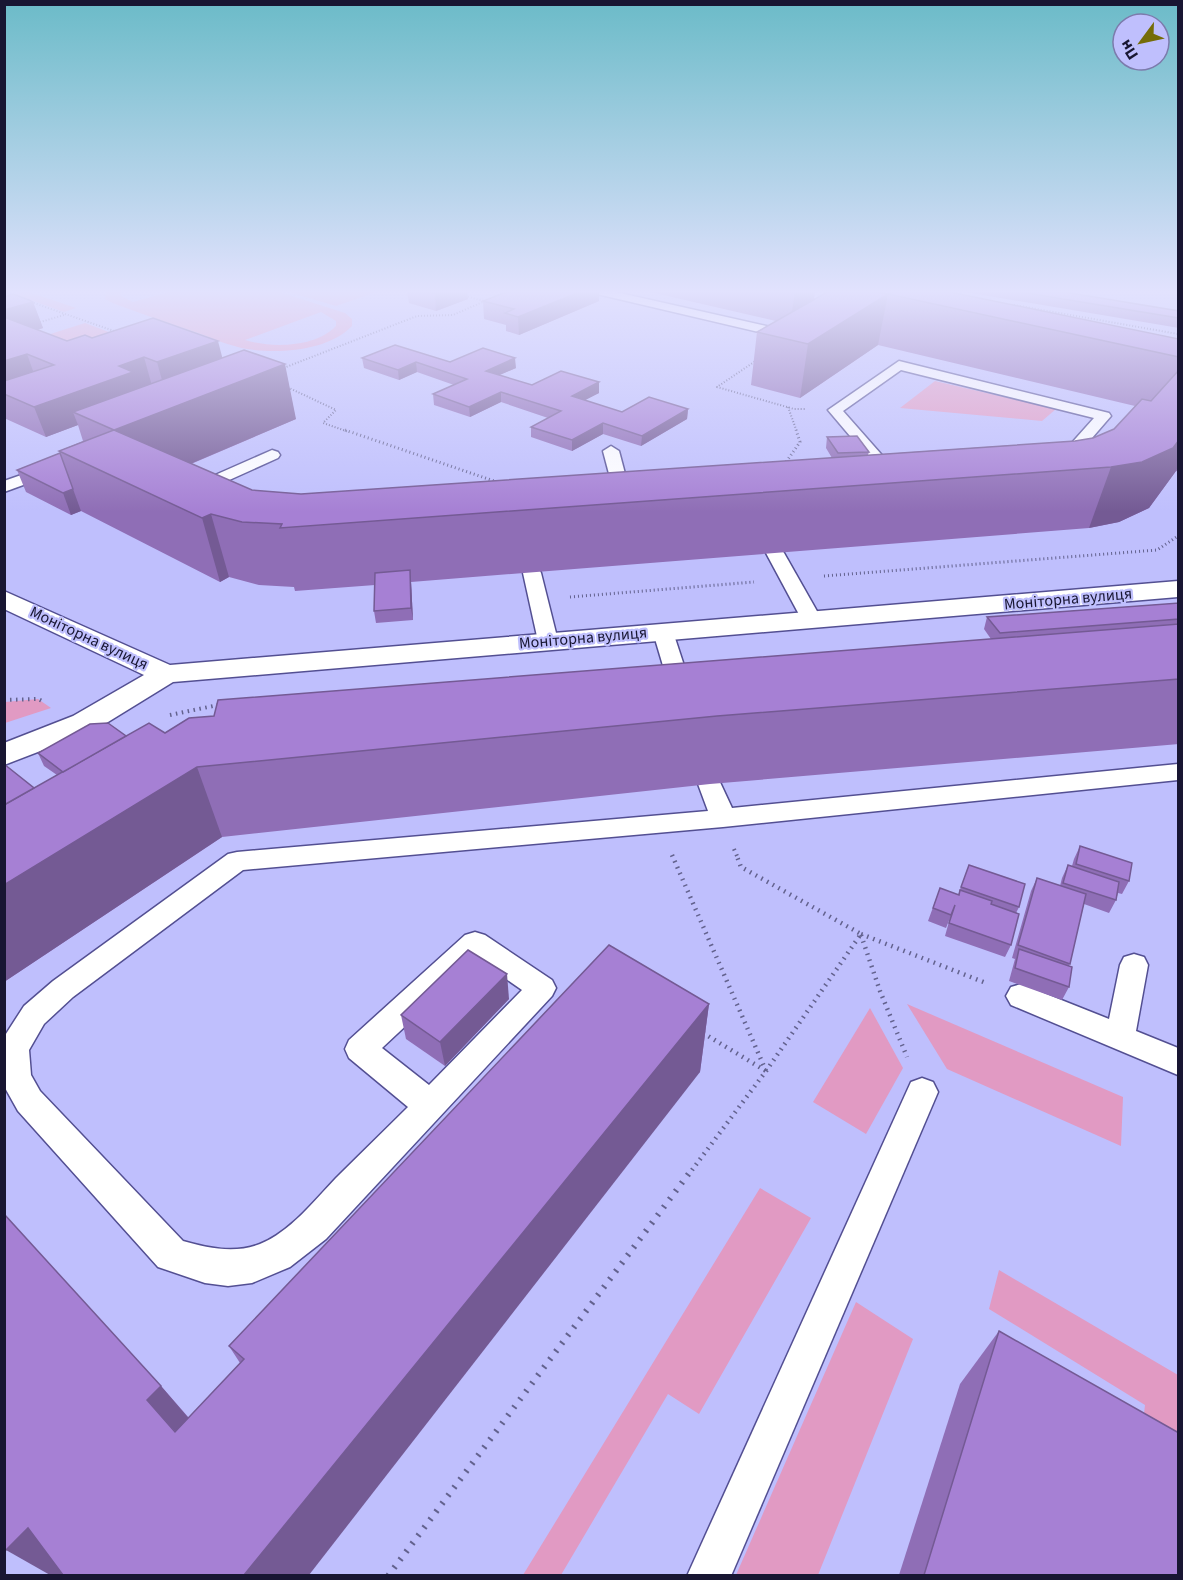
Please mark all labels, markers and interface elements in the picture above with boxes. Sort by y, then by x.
north arrow [1111,12,1171,72]
text: Пн [1115,35,1144,64]
street label: Моніторна вулиця [1003,582,1133,616]
street label: Моніторна вулиця [26,601,152,675]
street label: Моніторна вулиця [518,621,648,655]

